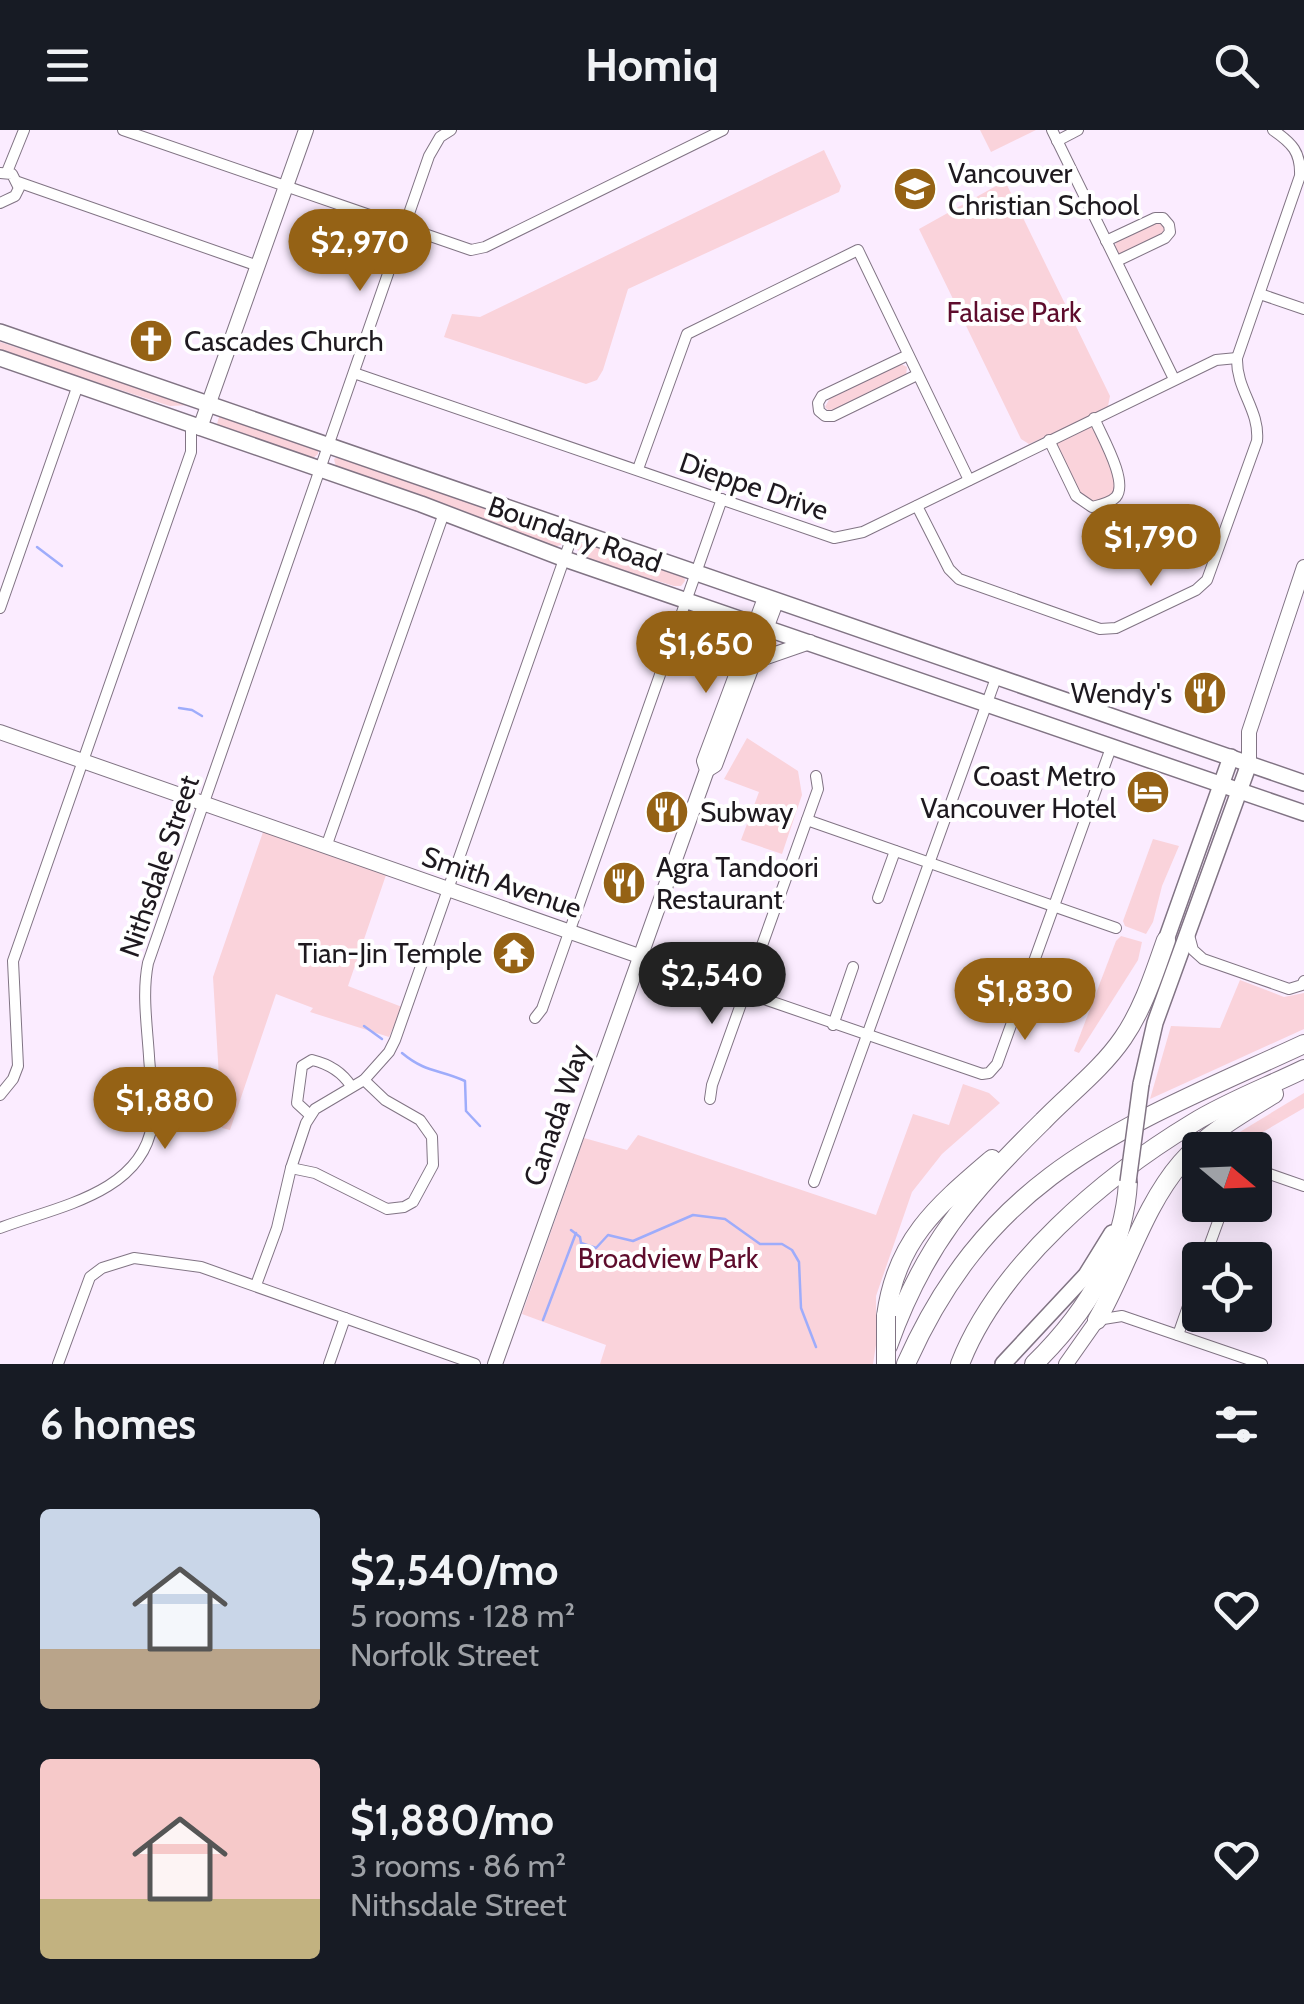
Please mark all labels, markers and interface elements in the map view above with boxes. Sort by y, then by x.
icon: menu [40,38,95,93]
text: Homiq [585,38,719,92]
icon: search [1209,38,1264,93]
place label: Vancouver Christian School [948,156,1140,222]
school or university icon: Vancouver Christian School [892,166,938,212]
pin: $2,970 [279,209,441,294]
text: $2,970 [310,222,410,261]
park label: Falaise Park [946,295,1082,329]
church icon: Cascades Church [128,318,174,364]
place label: Cascades Church [184,324,384,358]
street label: Dieppe Drive [675,445,833,527]
street label: Boundary Road [484,488,666,580]
pin: $1,790 [1070,504,1232,589]
text: $1,790 [1104,517,1198,556]
pin: $1,650 [625,611,787,696]
text: $1,650 [658,624,754,663]
restaurant icon: Wendy's [1182,670,1228,716]
place label: Wendy's [1071,676,1172,710]
place label: Coast Metro Vancouver Hotel [921,759,1116,825]
hotel icon: Coast Metro Vancouver Hotel [1125,769,1171,815]
street label: Nithsdale Street [112,771,206,961]
restaurant icon: Subway [644,789,690,835]
place label: Subway [700,795,793,829]
street label: Smith Avenue [418,839,586,925]
place label: Agra Tandoori Restaurant [656,850,819,916]
restaurant icon: Agra Tandoori Restaurant [601,860,647,906]
temple icon: Tian-Jin Temple [491,930,537,976]
place label: Tian-Jin Temple [298,936,482,970]
pin: $2,540 [631,942,793,1027]
text: $2,540 [661,955,763,994]
pin: $1,830 [944,958,1106,1043]
text: $1,830 [977,971,1073,1010]
street label: Canada Way [516,1040,596,1190]
pin: $1,880 [84,1067,246,1152]
text: $1,880 [115,1080,215,1119]
north arrow [1182,1132,1272,1222]
map controls [1182,1132,1272,1332]
park label: Broadview Park [578,1241,759,1275]
button: locate [1182,1242,1272,1332]
icon: filters [1209,1397,1264,1452]
text: 6 homes [40,1398,196,1450]
text: $2,540/mo [350,1544,559,1596]
icon: home [120,1549,240,1669]
icon: heart [1209,1582,1264,1637]
text: 5 rooms · 128 m² [350,1596,575,1635]
text: Norfolk Street [350,1635,539,1674]
text: $1,880/mo [350,1794,554,1846]
icon: home [120,1799,240,1919]
icon: heart [1209,1832,1264,1887]
text: 3 rooms · 86 m² [350,1846,566,1885]
text: Nithsdale Street [350,1885,567,1924]

